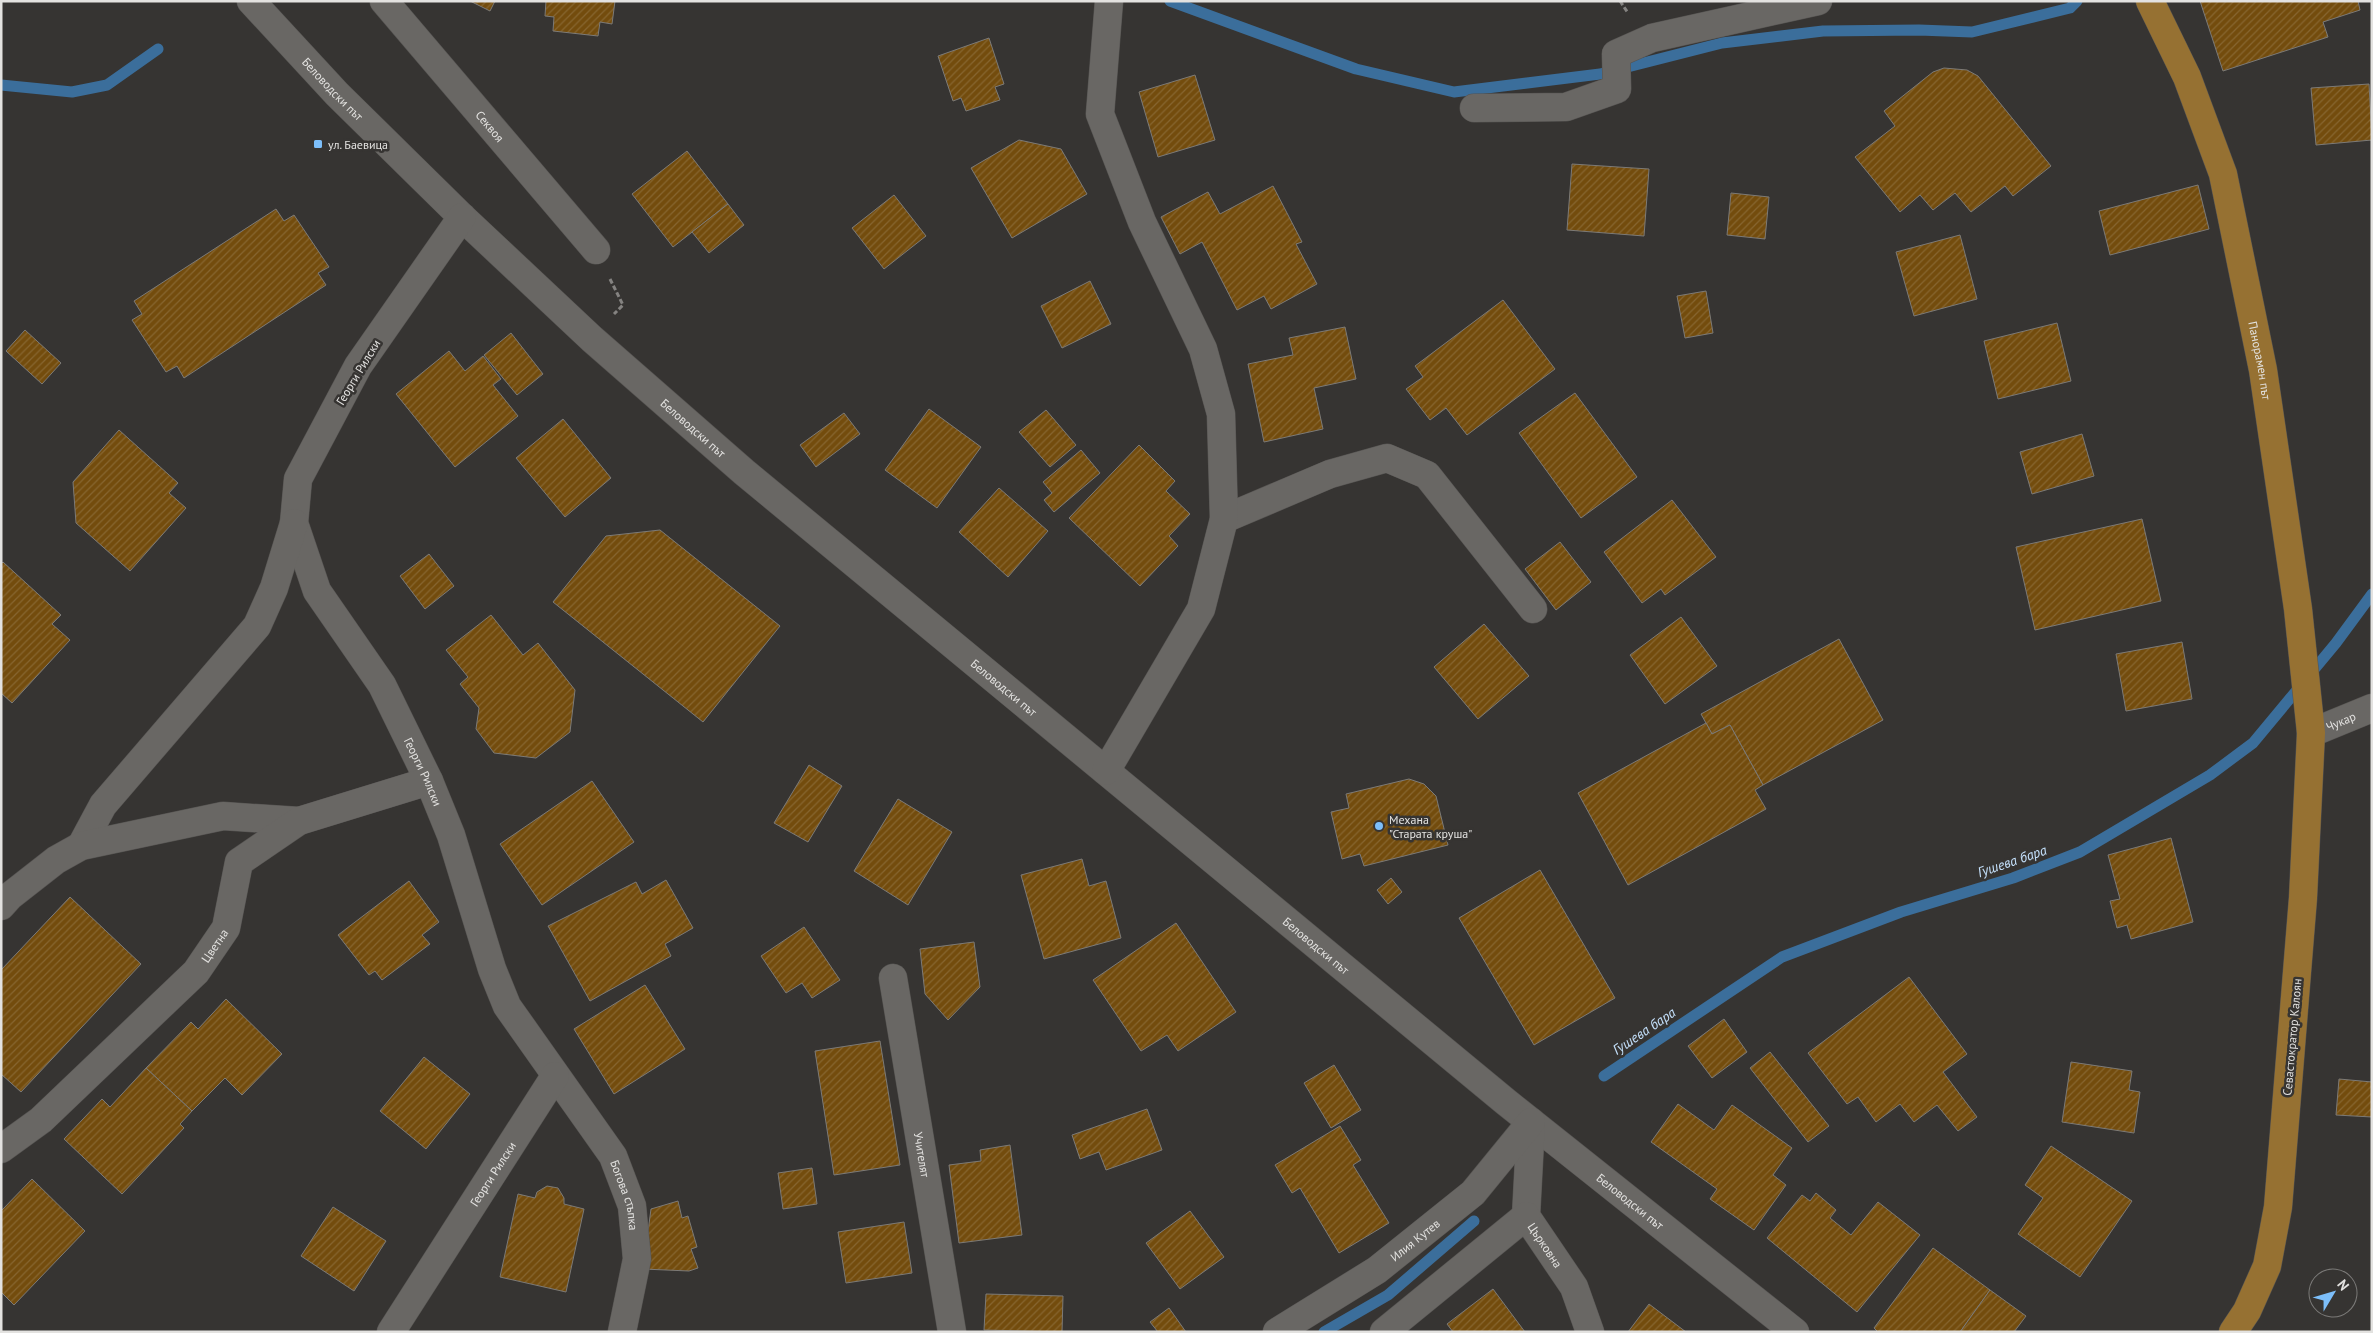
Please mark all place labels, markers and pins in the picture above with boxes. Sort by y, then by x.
place label: ул. Баевица [328,137,388,152]
marker: ул. Баевица [312,138,324,150]
place label: Механа "Старата круша" [1389,812,1472,841]
marker: Механа "Старата круша" [1373,820,1385,832]

